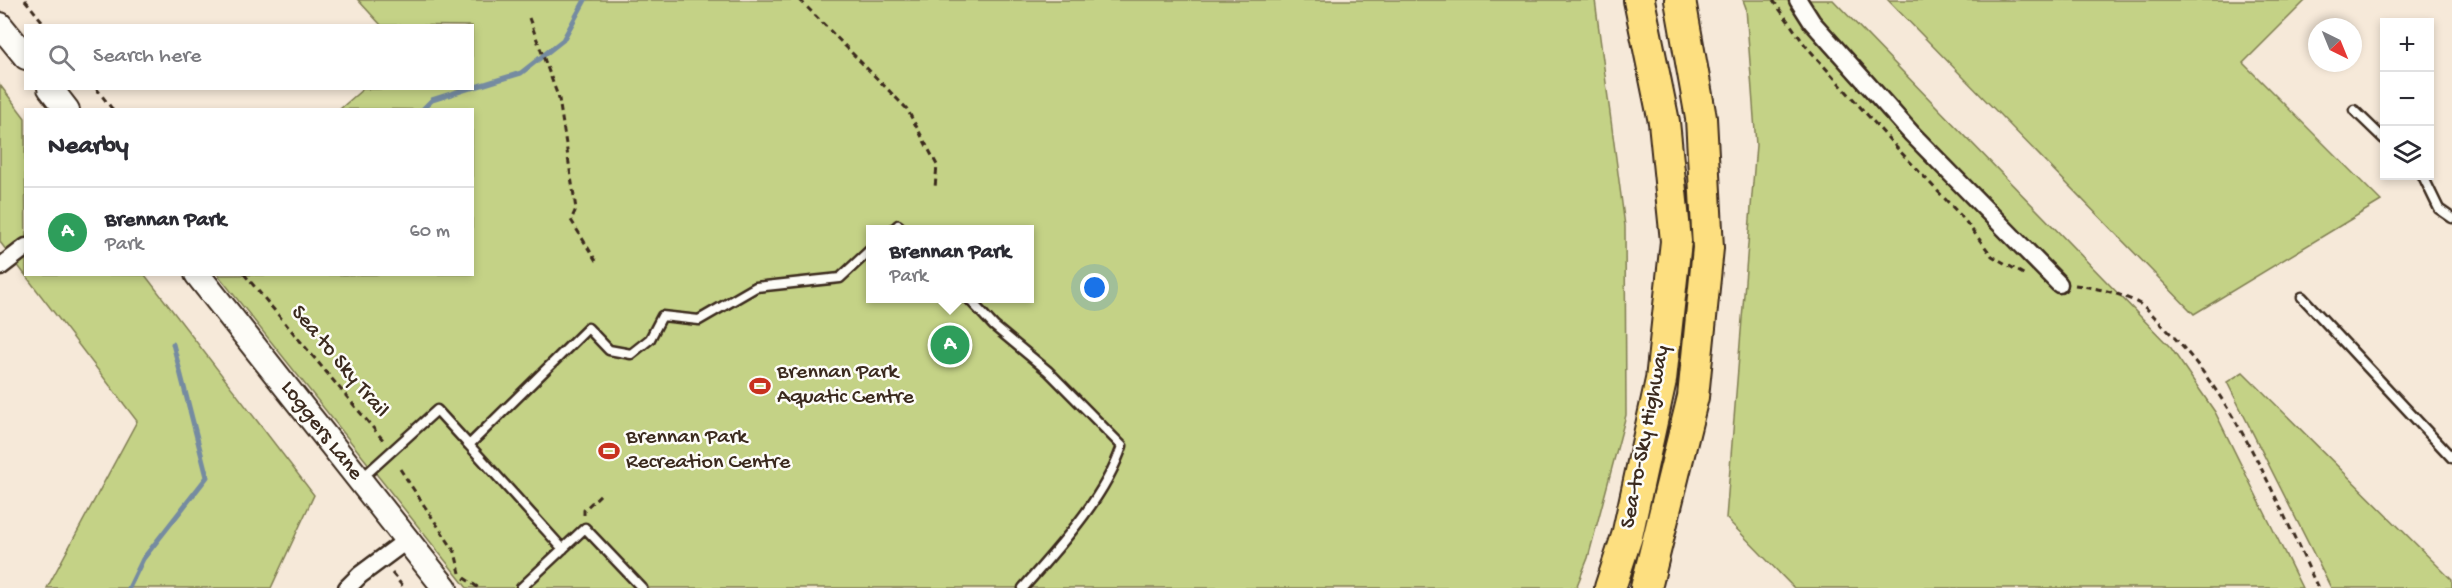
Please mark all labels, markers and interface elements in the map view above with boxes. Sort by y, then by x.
north arrow [2308,18,2362,72]
map controls [2380,18,2434,180]
button: + [2380,18,2434,72]
search box [24,24,474,90]
icon: search [45,41,78,74]
text: Search here [93,44,201,70]
button: − [2380,72,2434,126]
button: layers [2380,126,2434,180]
text: Nearby [48,132,129,163]
text: Brennan Park [105,208,226,234]
text: A [62,221,73,244]
text: 60 m [410,221,450,244]
popup [866,225,1034,303]
text: Park [105,234,143,257]
text: Brennan Park [889,240,1011,266]
text: Park [889,266,928,289]
your location [1080,273,1109,302]
street label: Sea to Sky Trail [284,301,394,424]
pin: A [930,322,970,368]
street label: Sea-to-Sky Highway [1616,343,1677,531]
place label: Brennan Park Aquatic Centre [776,360,915,411]
sports icon: Brennan Park Aquatic Centre [748,374,772,398]
street label: Loggers Lane [274,376,368,486]
place label: Brennan Park Recreation Centre [625,425,791,476]
sports icon: Brennan Park Recreation Centre [597,439,621,463]

